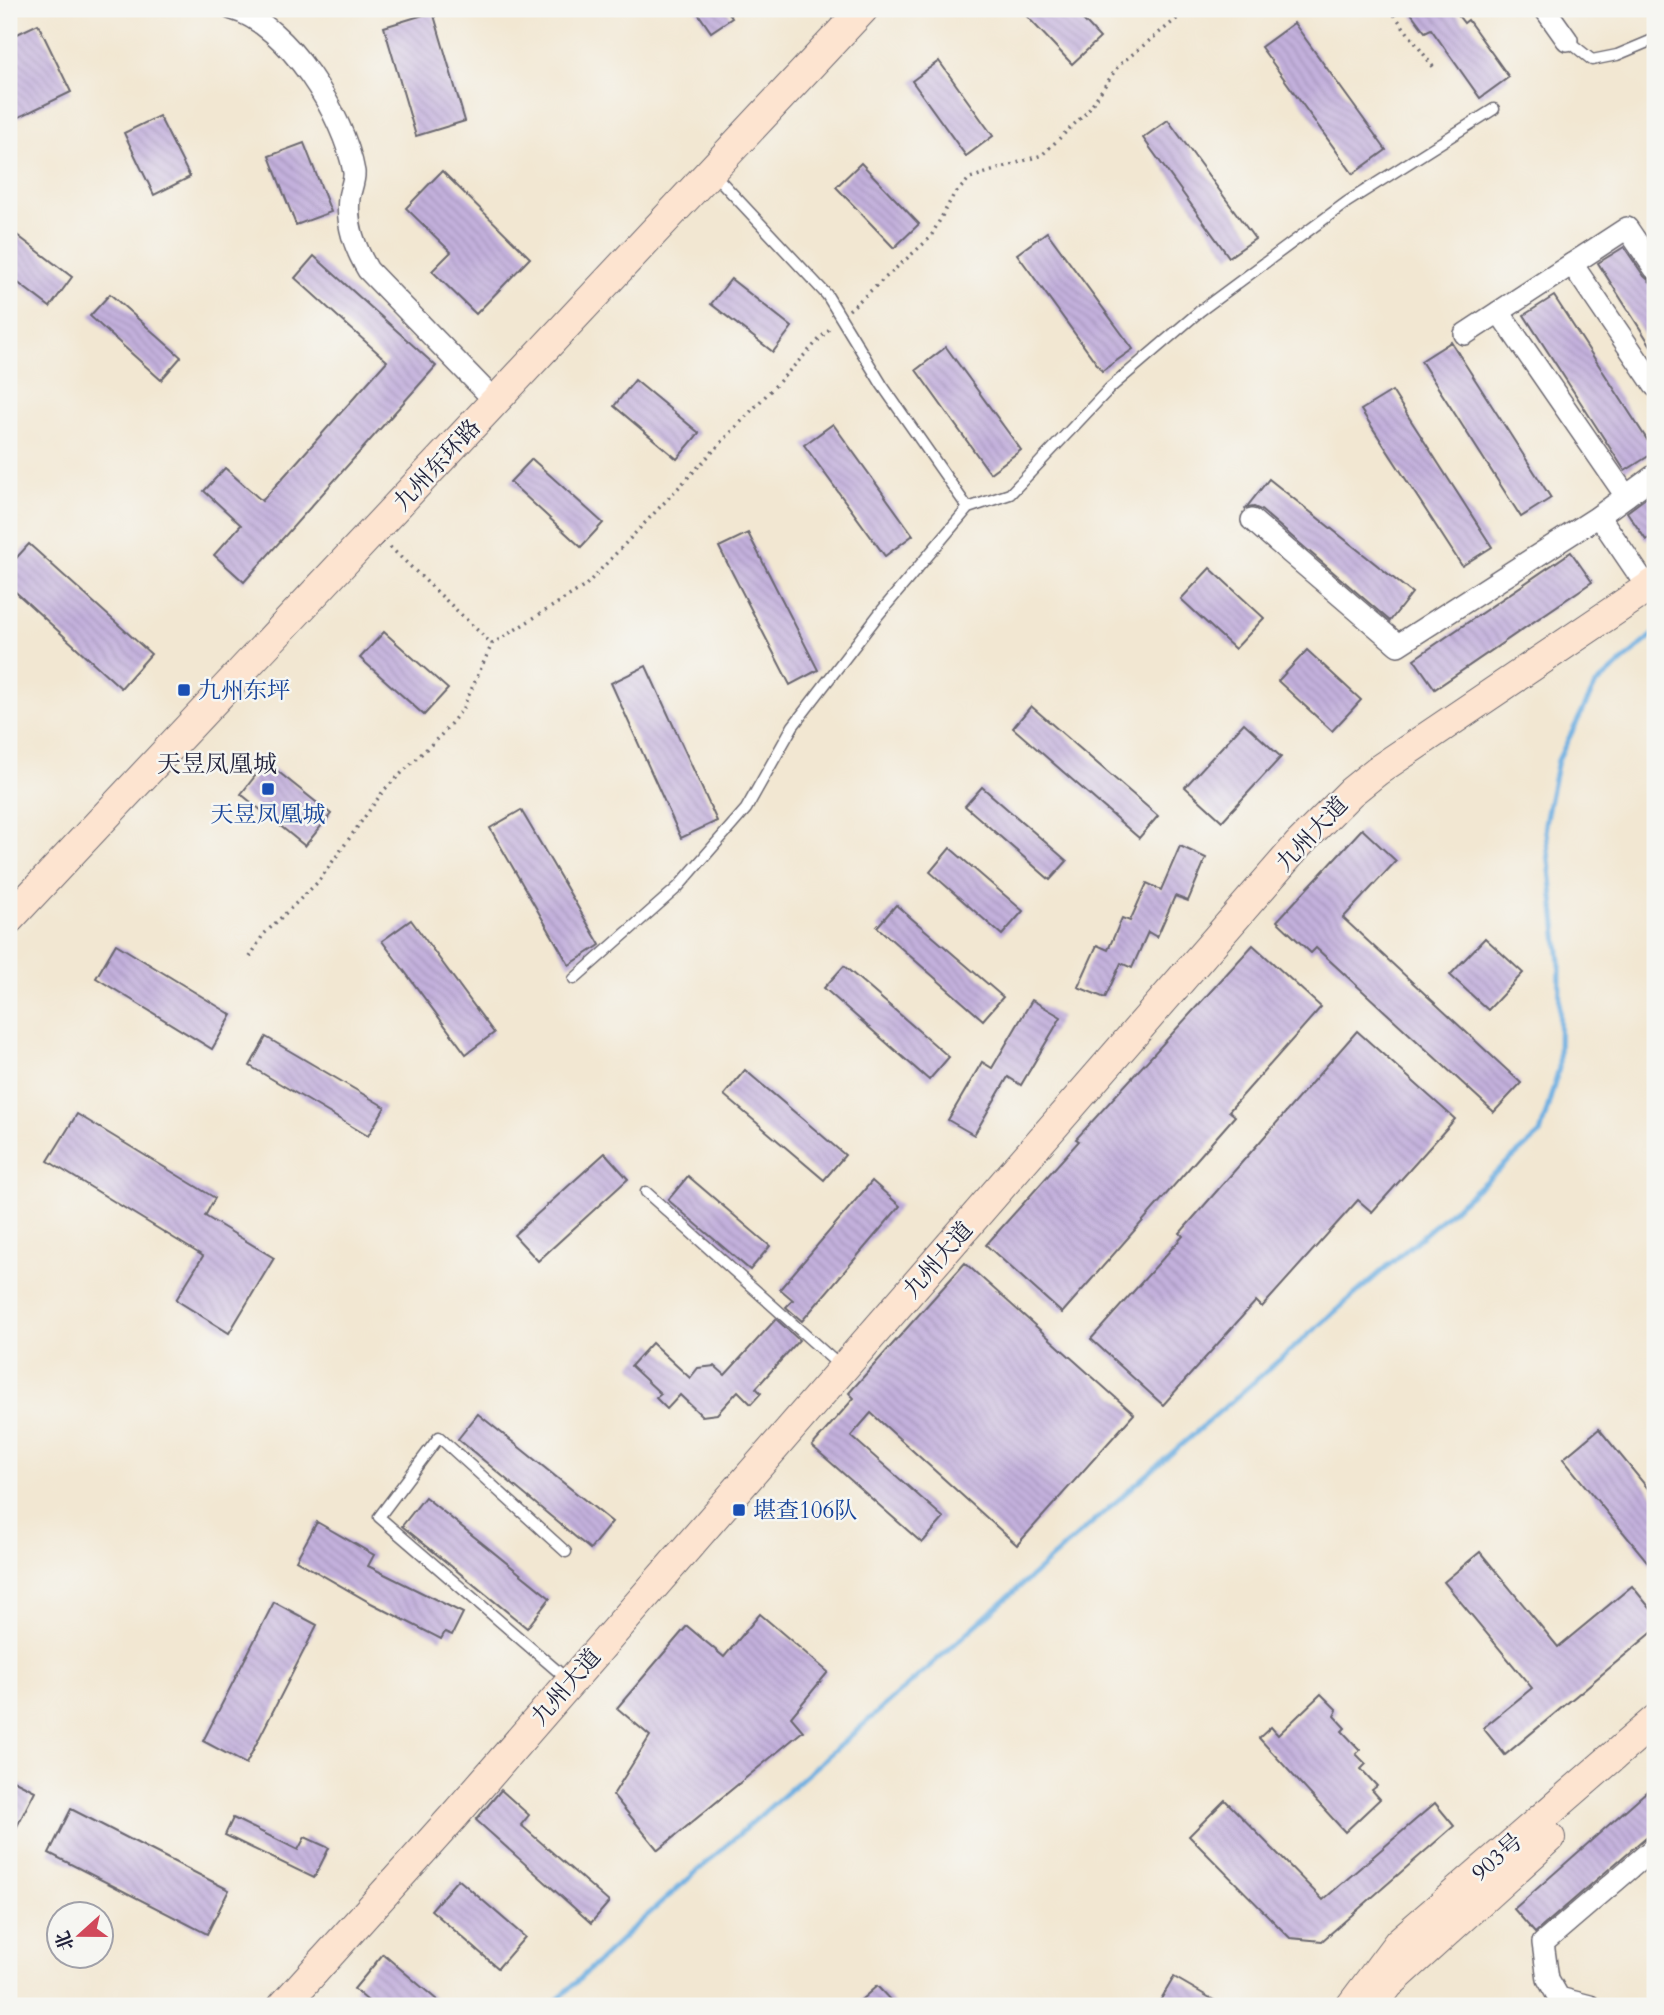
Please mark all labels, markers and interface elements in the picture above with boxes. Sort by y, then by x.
street label: 九州东环路 [386,412,488,518]
place label: 九州东坪 [198,675,290,706]
marker: 九州东坪 [176,682,192,698]
district label: 天昱凤凰城 [157,748,277,781]
marker: 天昱凤凰城 [260,781,276,797]
street label: 九州大道 [1269,790,1355,878]
place label: 天昱凤凰城 [211,799,326,830]
street label: 九州大道 [896,1215,980,1305]
place label: 堪查106队 [753,1495,857,1526]
marker: 堪查106队 [731,1502,747,1518]
street label: 九州大道 [524,1642,608,1732]
street label: 903号 [1465,1826,1529,1888]
north arrow [46,1899,116,1969]
text: 北 [50,1927,81,1954]

